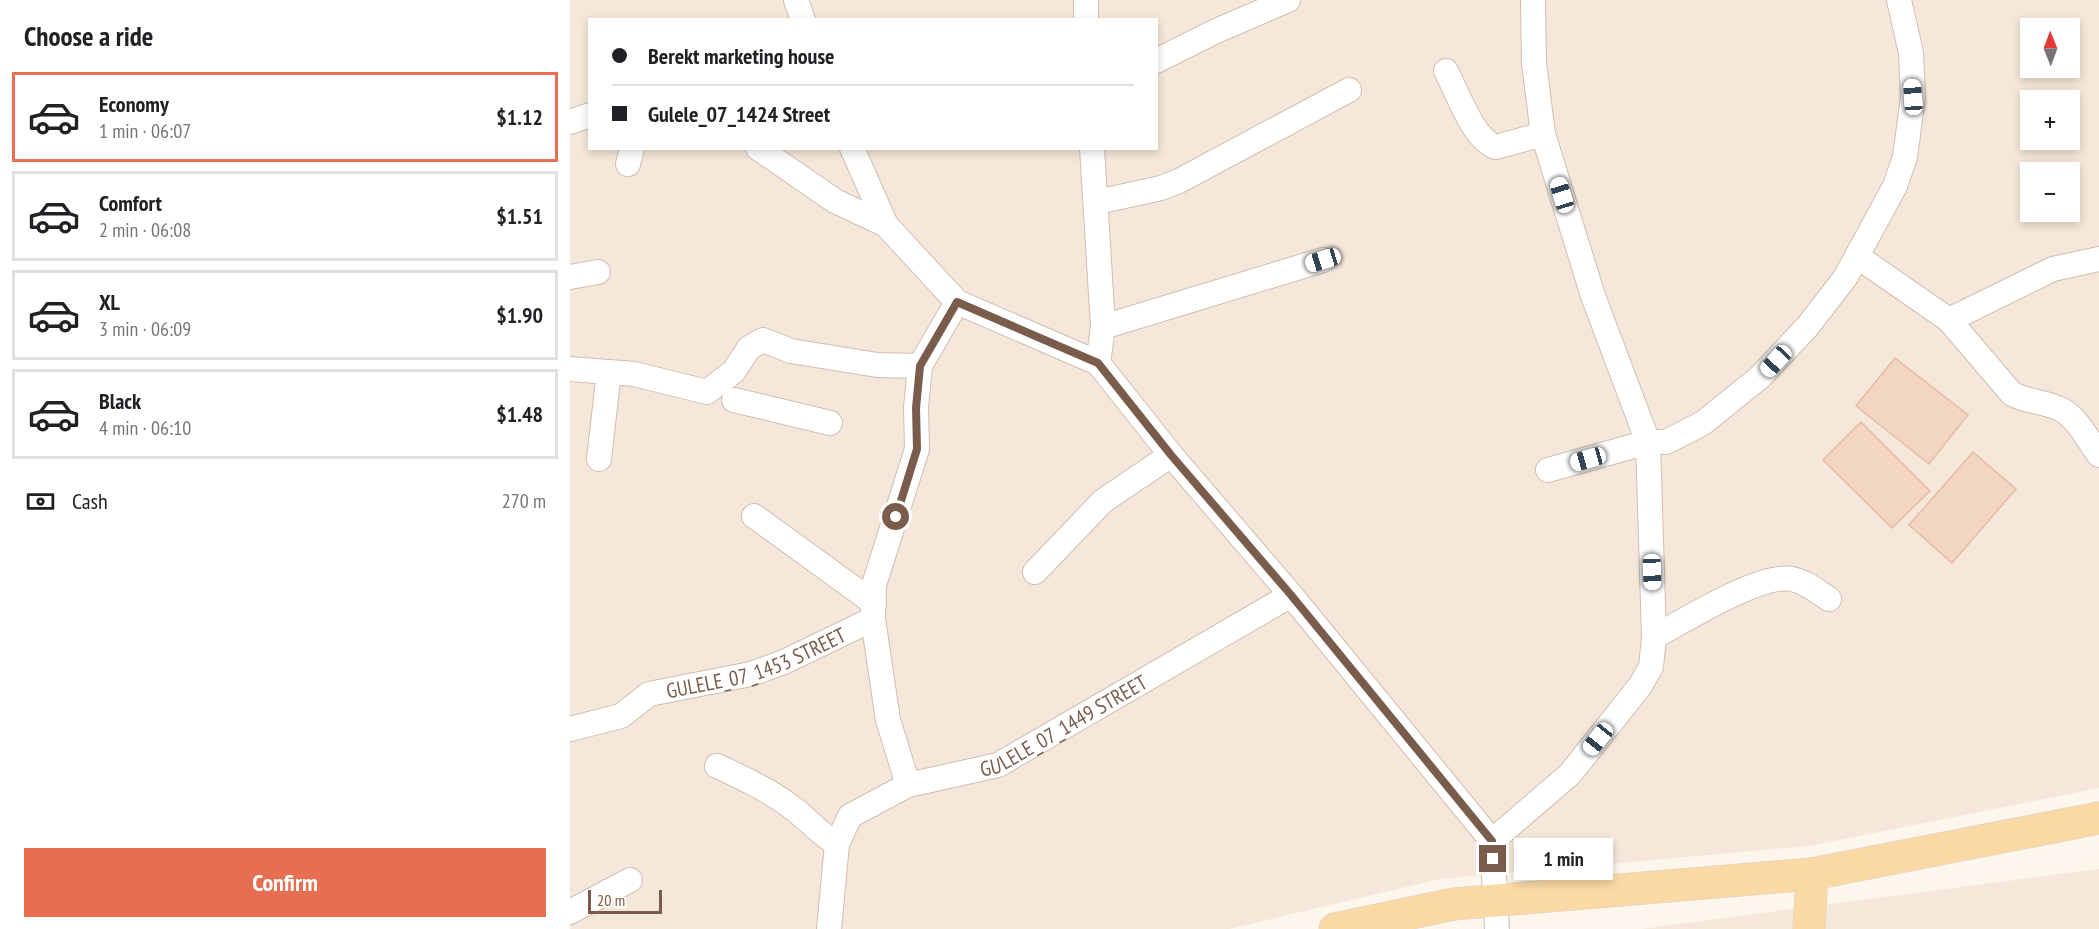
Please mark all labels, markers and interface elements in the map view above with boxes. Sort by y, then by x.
north arrow [2020,18,2080,78]
map controls [2020,18,2080,222]
text: Choose a ride [24,19,153,53]
text: Berekt marketing house [648,42,835,70]
car [1903,78,1923,116]
icon: car [27,90,81,144]
text: Economy [99,90,169,118]
button: + [2020,90,2080,150]
text: Gulele_07_1424 Street [648,100,830,128]
text: $1.12 [496,103,543,131]
text: 1 min · 06:07 [99,118,191,144]
button: − [2020,162,2080,222]
car [1548,175,1576,215]
icon: car [27,189,81,243]
text: Comfort [99,189,162,217]
text: $1.51 [496,202,543,230]
text: 2 min · 06:08 [99,217,191,243]
car [1303,246,1343,274]
icon: car [27,288,81,342]
text: XL [99,288,120,316]
text: $1.90 [496,301,543,329]
text: 3 min · 06:09 [99,316,191,342]
car [1757,342,1795,380]
icon: car [27,387,81,441]
text: Black [99,387,141,415]
text: $1.48 [496,400,543,428]
text: 4 min · 06:10 [99,415,191,441]
car [1568,445,1608,473]
icon: cash [24,485,57,518]
text: Cash [72,487,108,515]
text: 270 m [502,488,546,514]
route start [882,503,909,530]
car [1642,554,1662,590]
street label: GULELE_07_1453 STREET [664,621,850,704]
street label: GULELE_07_1449 STREET [977,668,1152,782]
car [1580,719,1616,759]
callout: 1 min [1514,838,1613,880]
route end [1479,845,1506,872]
text: 1 min [1543,846,1584,872]
button: Confirm [24,848,546,917]
scale bar [588,887,662,914]
text: 20 m [597,890,625,910]

